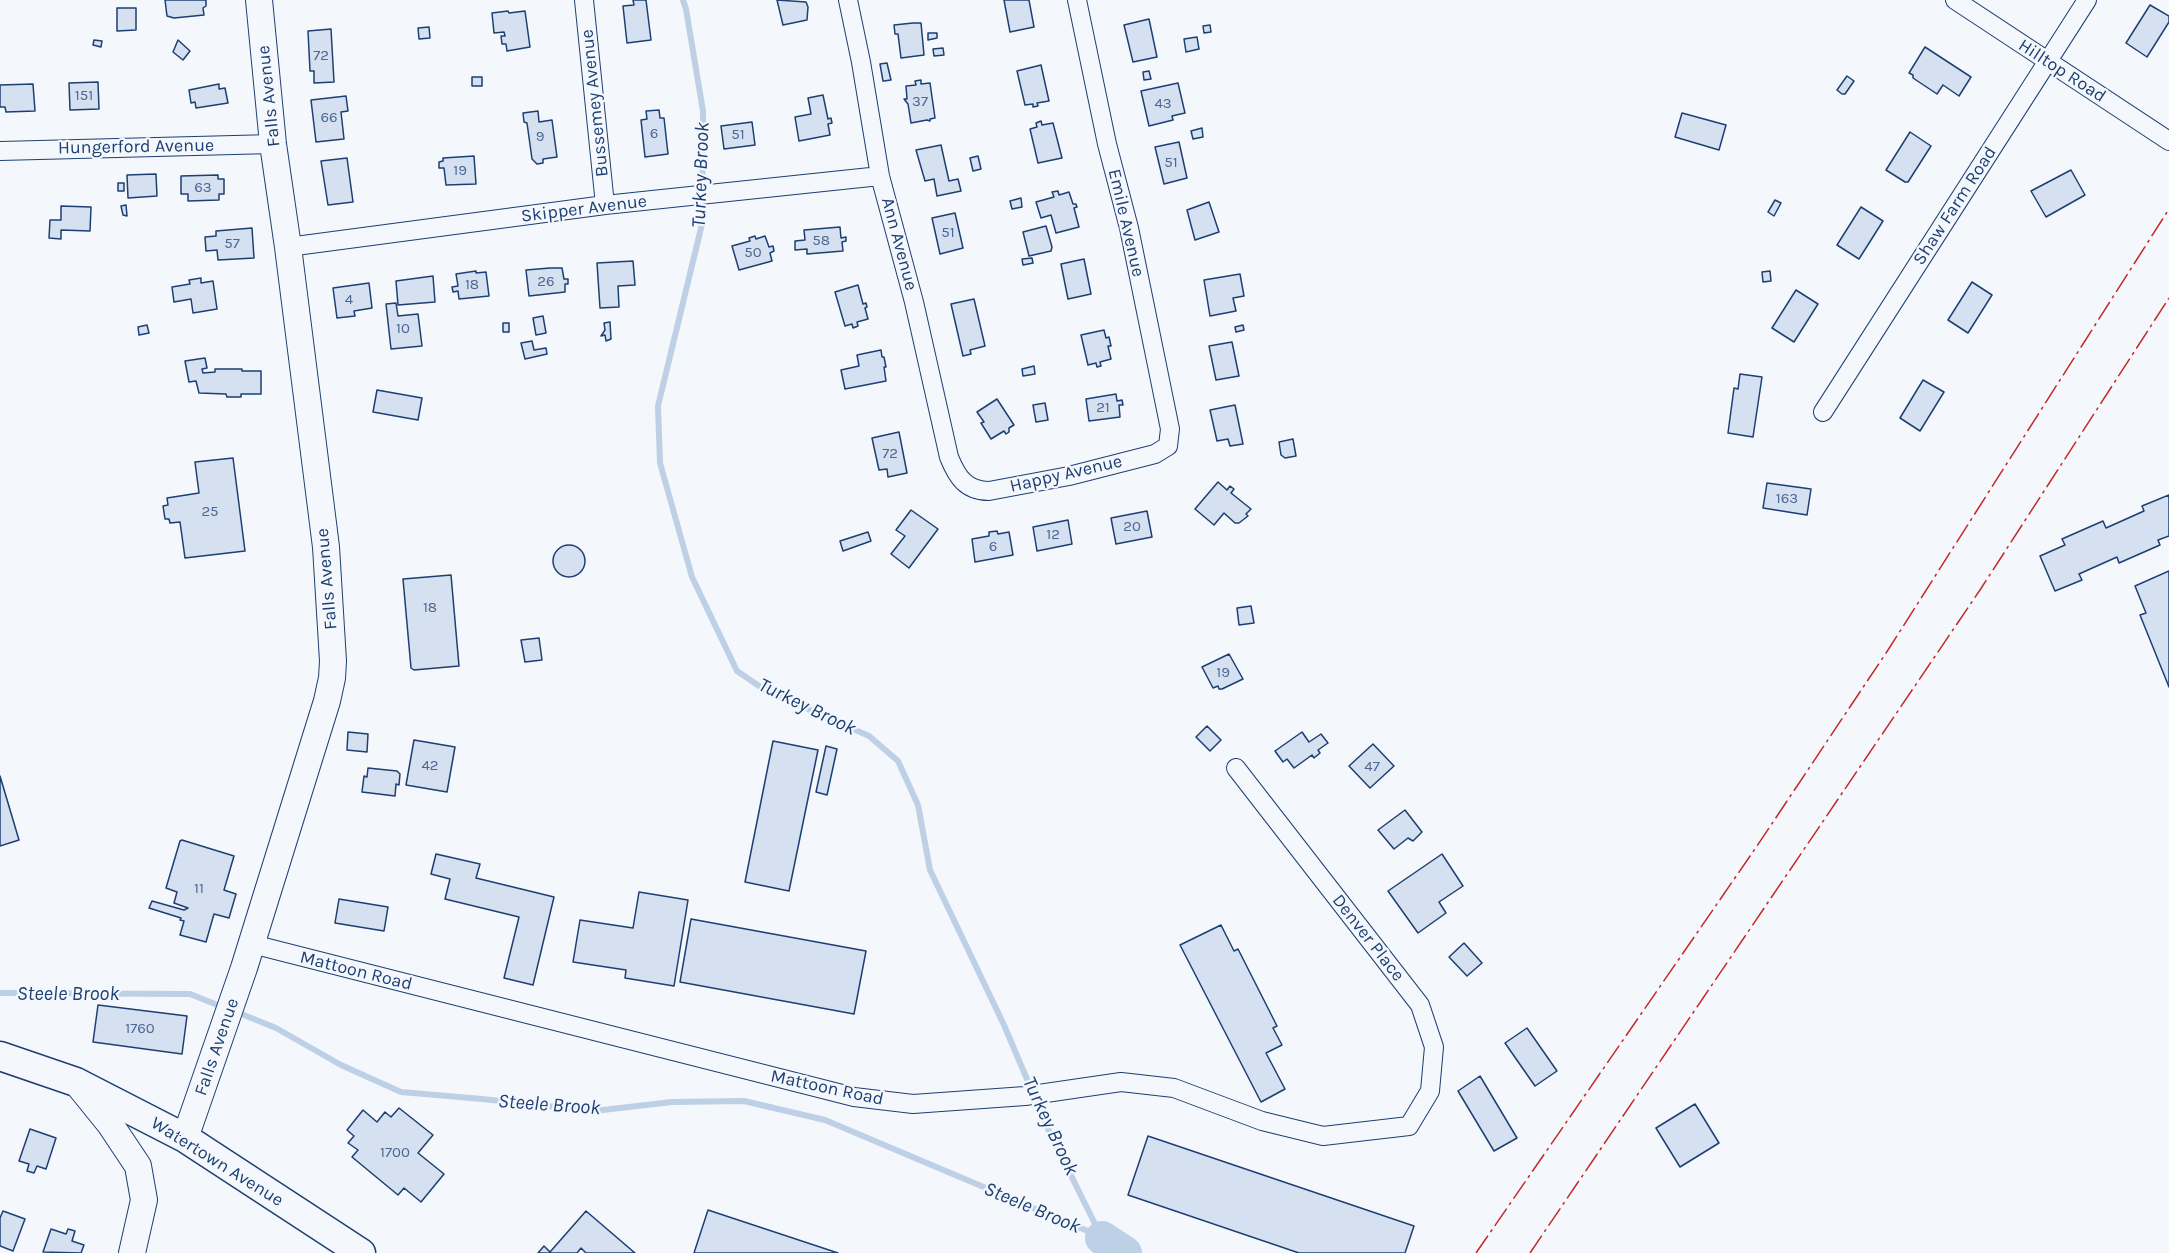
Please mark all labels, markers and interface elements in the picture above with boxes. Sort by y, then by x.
street label: Bussemey Avenue [577,28,613,178]
street label: Hilltop Road [2014,35,2110,107]
street label: Falls Avenue [253,44,285,148]
house number: 72 [313,47,329,65]
house number: 151 [75,87,93,105]
house number: 37 [912,93,928,111]
house number: 43 [1154,95,1172,113]
house number: 66 [320,109,338,127]
water label: Turkey Brook [687,122,715,228]
house number: 6 [650,125,658,143]
house number: 51 [731,126,745,144]
house number: 9 [536,128,544,146]
street label: Hungerford Avenue [58,135,214,159]
street label: Shaw Farm Road [1909,143,2001,269]
house number: 51 [1164,154,1178,172]
house number: 19 [453,162,467,180]
street label: Emile Avenue [1103,167,1149,279]
house number: 63 [194,179,212,197]
street label: Skipper Avenue [520,191,648,227]
street label: Ann Avenue [876,195,922,293]
house number: 51 [941,224,955,242]
house number: 58 [812,232,830,250]
house number: 57 [224,235,240,253]
house number: 50 [744,244,762,262]
house number: 26 [537,273,555,291]
house number: 18 [465,276,479,294]
house number: 4 [345,291,353,309]
house number: 10 [396,320,410,338]
house number: 21 [1096,399,1110,417]
house number: 72 [882,445,898,463]
street label: Happy Avenue [1008,451,1124,497]
house number: 163 [1776,490,1798,508]
house number: 25 [201,503,219,521]
house number: 20 [1123,518,1141,536]
house number: 12 [1046,526,1060,544]
street label: Falls Avenue [312,527,342,631]
house number: 6 [989,538,997,556]
house number: 18 [423,599,437,617]
house number: 19 [1216,664,1230,682]
water label: Turkey Brook [754,673,860,741]
house number: 42 [421,757,439,775]
house number: 47 [1364,758,1380,776]
house number: 11 [194,880,204,898]
street label: Denver Place [1327,890,1409,986]
street label: Mattoon Road [298,947,414,995]
water label: Steele Brook [17,982,119,1006]
street label: Falls Avenue [190,995,244,1099]
house number: 1760 [125,1020,155,1038]
street label: Mattoon Road [769,1065,885,1111]
water label: Turkey Brook [1017,1073,1083,1179]
water label: Steele Brook [497,1089,601,1121]
street label: Watertown Avenue [147,1113,287,1211]
house number: 1700 [380,1144,410,1162]
water label: Steele Brook [980,1177,1084,1239]

